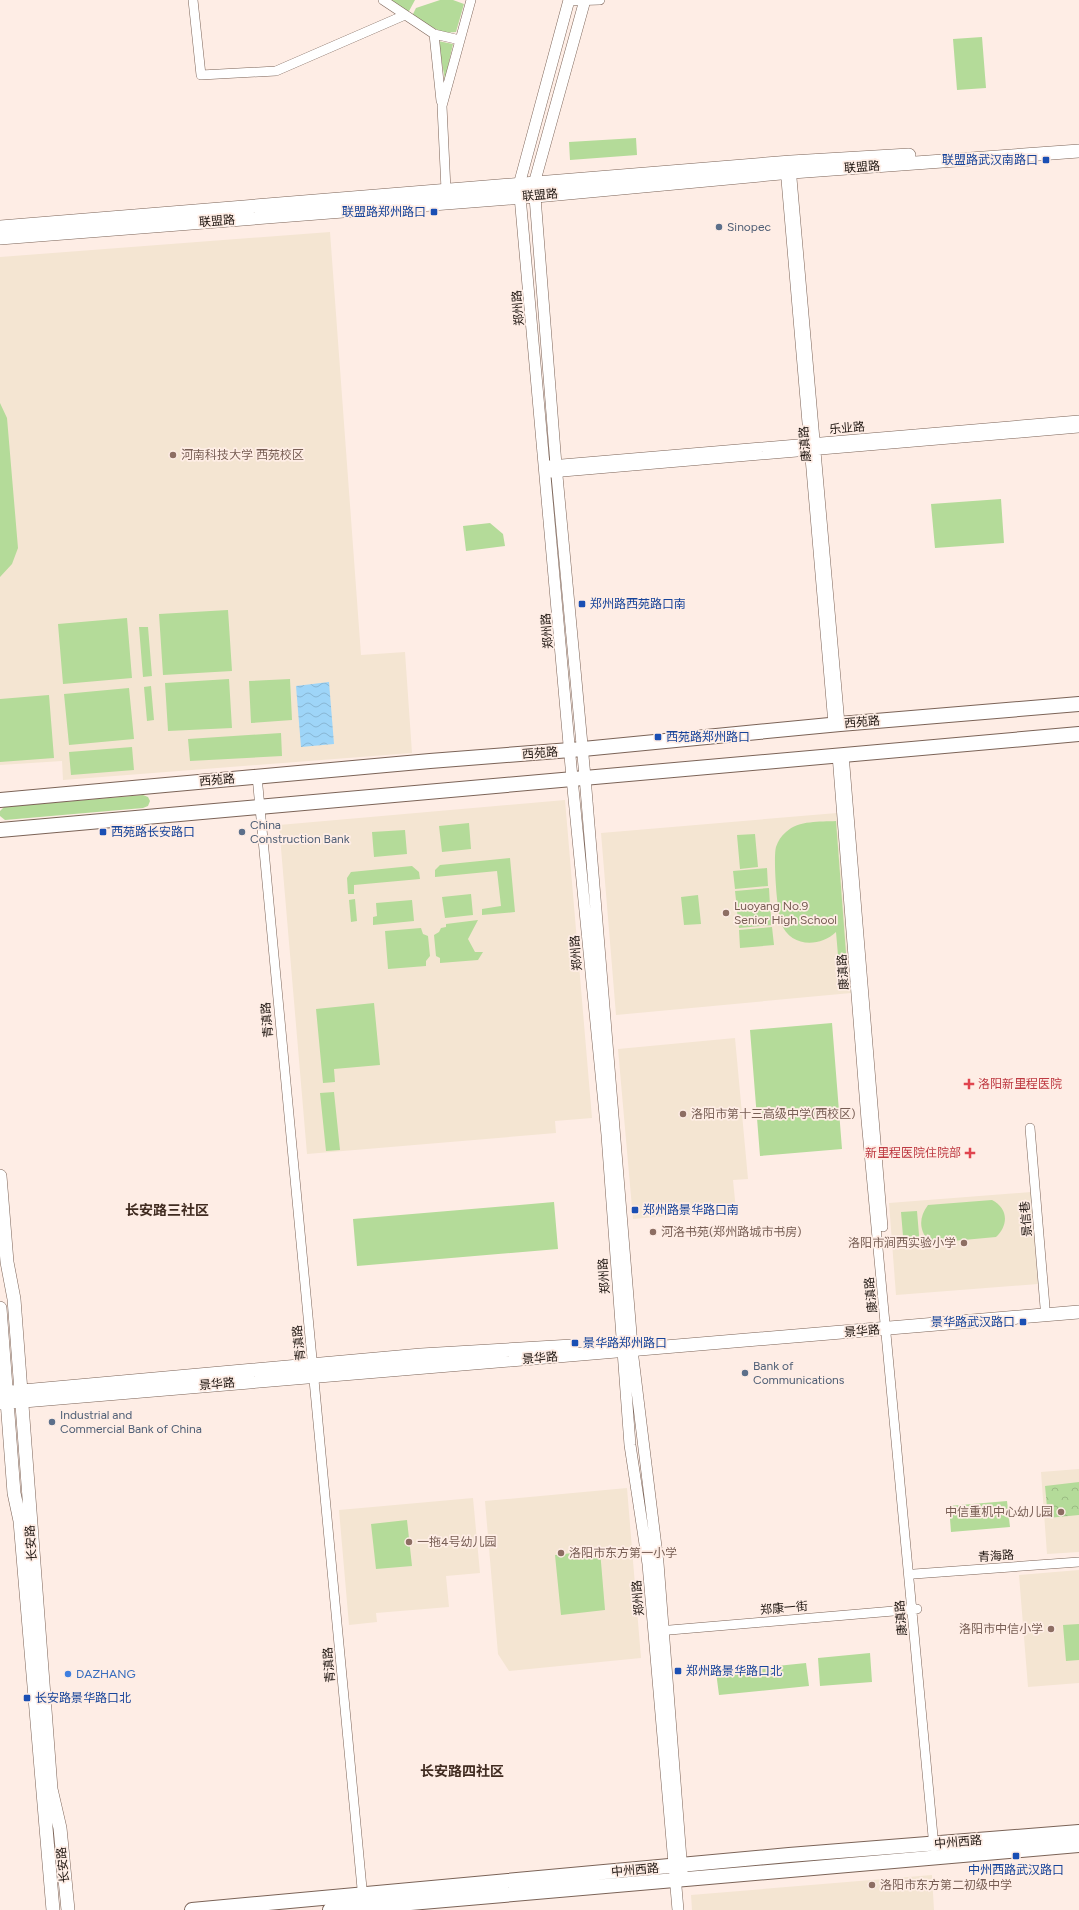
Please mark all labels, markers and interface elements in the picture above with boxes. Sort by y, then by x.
place label: 联盟路武汉南路口 [942,153,1038,167]
marker: 联盟路武汉南路口 [1041,155,1051,165]
street label: 联盟路 [844,159,880,175]
street label: 联盟路 [521,186,559,204]
place label: 联盟路郑州路口 [342,205,426,219]
marker: 联盟路郑州路口 [429,207,439,217]
street label: 联盟路 [199,213,235,229]
place label: Sinopec [727,220,771,234]
marker: Sinopec [714,222,724,232]
street label: 郑州路 [509,289,527,327]
street label: 乐业路 [828,419,866,437]
street label: 康滇路 [796,425,814,463]
place label: 河南科技大学 西苑校区 [181,448,304,462]
marker: 河南科技大学 西苑校区 [168,450,178,460]
place label: 郑州路西苑路口南 [590,597,686,611]
marker: 郑州路西苑路口南 [577,599,587,609]
street label: 郑州路 [538,612,556,650]
street label: 西苑路 [843,713,881,731]
place label: 西苑路郑州路口 [666,730,750,744]
marker: 西苑路郑州路口 [653,732,663,742]
street label: 西苑路 [522,745,558,761]
street label: 西苑路 [198,771,236,789]
place label: China Construction Bank [250,818,350,846]
place label: 西苑路长安路口 [111,825,195,839]
marker: 西苑路长安路口 [98,827,108,837]
marker: China Construction Bank [237,827,247,837]
place label: Luoyang No.9 Senior High School [734,899,837,927]
marker: Luoyang No.9 Senior High School [721,908,731,918]
street label: 郑州路 [567,934,585,972]
street label: 康滇路 [835,954,851,990]
street label: 青滇路 [258,1001,276,1039]
place label: 洛阳新里程医院 [978,1077,1062,1091]
marker: 洛阳新里程医院 [963,1078,975,1090]
place label: 洛阳市第十三高级中学(西校区) [691,1107,855,1121]
marker: 洛阳市第十三高级中学(西校区) [678,1109,688,1119]
place label: 新里程医院住院部 [865,1146,961,1160]
marker: 新里程医院住院部 [964,1147,976,1159]
street label: 景信巷 [1017,1200,1035,1238]
district label: 长安路三社区 [125,1202,209,1219]
place label: 郑州路景华路口南 [643,1203,739,1217]
marker: 郑州路景华路口南 [630,1205,640,1215]
place label: 河洛书苑(郑州路城市书房) [661,1225,801,1239]
marker: 河洛书苑(郑州路城市书房) [648,1227,658,1237]
place label: 洛阳市涧西实验小学 [848,1236,956,1250]
marker: 洛阳市涧西实验小学 [959,1238,969,1248]
street label: 郑州路 [596,1258,612,1294]
street label: 康滇路 [862,1276,880,1314]
place label: 景华路武汉路口 [931,1315,1015,1329]
marker: 景华路武汉路口 [1018,1317,1028,1327]
street label: 景华路 [843,1322,881,1340]
street label: 青滇路 [290,1324,308,1362]
place label: 景华路郑州路口 [583,1336,667,1350]
marker: 景华路郑州路口 [570,1338,580,1348]
street label: 景华路 [521,1349,559,1367]
place label: Bank of Communications [753,1359,845,1387]
marker: Bank of Communications [740,1368,750,1378]
street label: 景华路 [198,1375,236,1393]
place label: Industrial and Commercial Bank of China [60,1408,202,1436]
marker: Industrial and Commercial Bank of China [47,1417,57,1427]
place label: 中信重机中心幼儿园 [945,1505,1053,1519]
marker: 中信重机中心幼儿园 [1056,1507,1066,1517]
street label: 长安路 [23,1525,39,1561]
place label: 一拖4号幼儿园 [417,1535,496,1549]
marker: 一拖4号幼儿园 [404,1537,414,1547]
place label: 洛阳市东方第一小学 [569,1546,677,1560]
marker: 洛阳市东方第一小学 [556,1548,566,1558]
street label: 青海路 [978,1548,1014,1564]
street label: 郑州路 [629,1579,647,1617]
street label: 郑康一街 [759,1599,809,1617]
street label: 康滇路 [892,1599,910,1637]
place label: 洛阳市中信小学 [959,1622,1043,1636]
marker: 洛阳市中信小学 [1046,1624,1056,1634]
street label: 青滇路 [320,1646,338,1684]
place label: 郑州路景华路口北 [686,1664,782,1678]
marker: 郑州路景华路口北 [673,1666,683,1676]
place label: DAZHANG [76,1667,136,1681]
marker: DAZHANG [63,1669,73,1679]
place label: 长安路景华路口北 [35,1691,131,1705]
marker: 长安路景华路口北 [22,1693,32,1703]
district label: 长安路四社区 [420,1763,504,1780]
street label: 中州西路 [933,1833,983,1851]
street label: 长安路 [54,1846,72,1884]
marker: 中州西路武汉路口 [1011,1851,1021,1861]
street label: 中州西路 [610,1861,660,1879]
place label: 中州西路武汉路口 [968,1863,1064,1877]
place label: 洛阳市东方第二初级中学 [880,1878,1012,1892]
marker: 洛阳市东方第二初级中学 [867,1880,877,1890]

